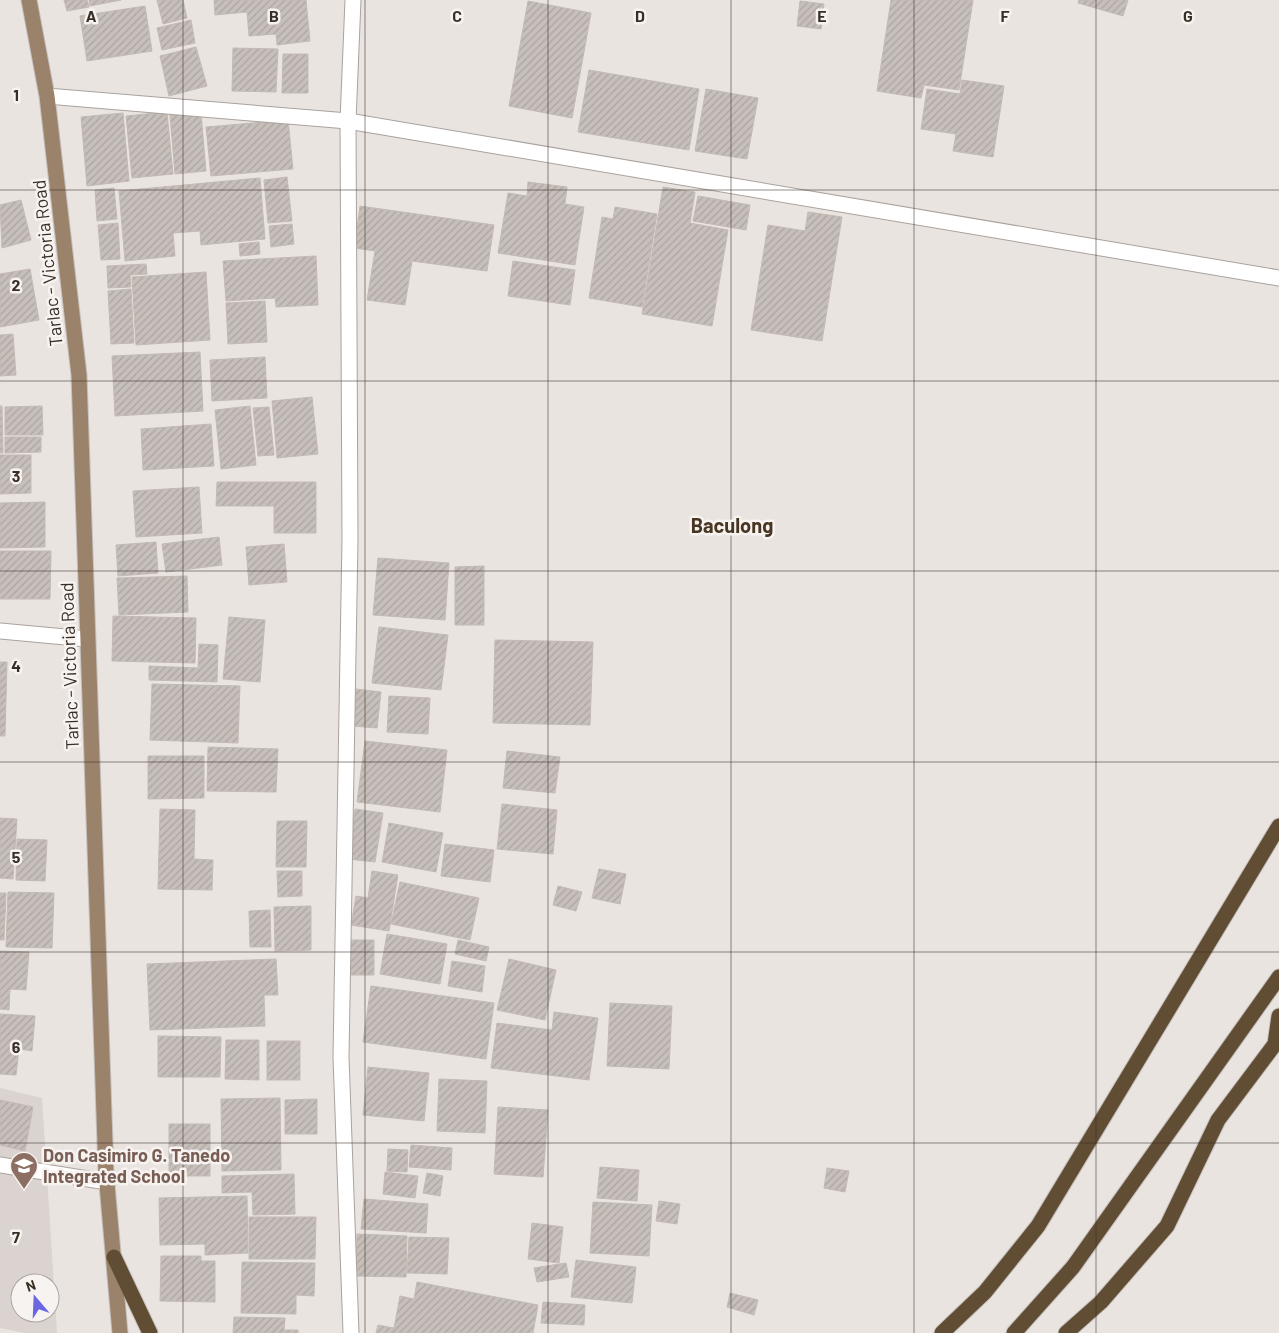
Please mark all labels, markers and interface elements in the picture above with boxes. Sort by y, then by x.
text: A [86,6,97,25]
text: B [269,6,279,25]
text: C [452,6,462,25]
text: D [635,6,645,25]
text: E [817,6,827,25]
text: F [1001,6,1010,25]
text: G [1183,6,1193,25]
text: 1 [13,85,19,104]
street label: Tarlac - Victoria Road [27,179,67,347]
text: 2 [12,275,21,294]
text: 3 [12,466,20,485]
district label: Baculong [691,513,773,537]
street label: Tarlac - Victoria Road [55,582,83,750]
text: 4 [11,656,21,675]
text: 5 [12,847,21,866]
text: 6 [12,1037,21,1056]
place label: Don Casimiro G. Tanedo Integrated School [43,1144,230,1187]
school or university icon: Don Casimiro G. Tanedo Integrated School [9,1151,39,1190]
text: 7 [12,1227,20,1246]
north arrow [10,1273,60,1323]
text: N [23,1276,38,1295]

